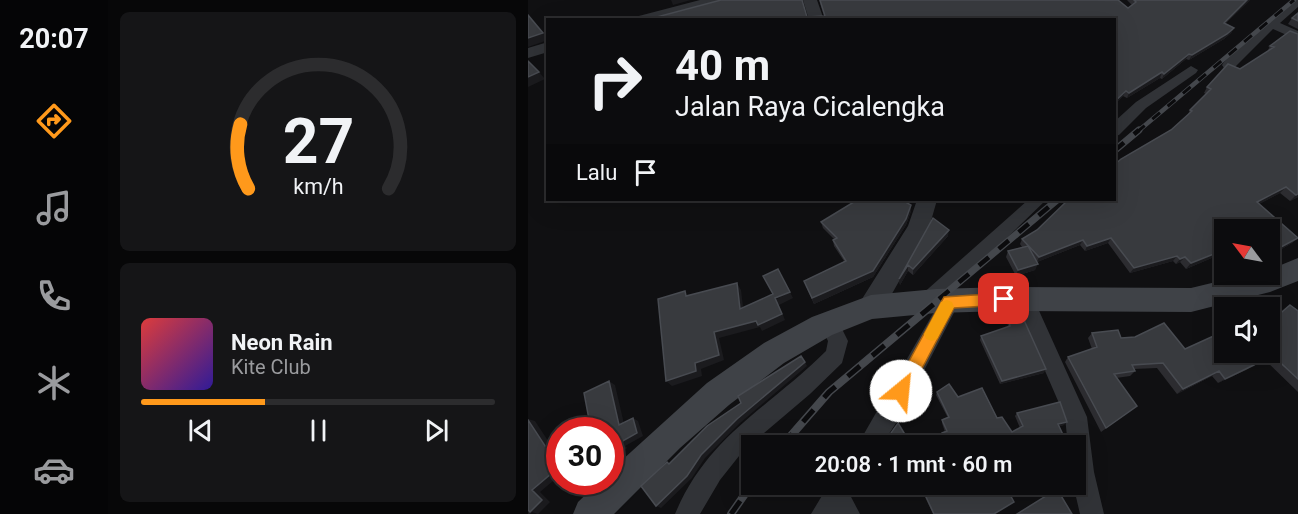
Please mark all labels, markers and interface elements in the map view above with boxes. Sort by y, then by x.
text: 20:07 [19,23,89,55]
text: 40 m [675,41,770,90]
icon: right [576,42,654,120]
text: Jalan Raya Cicalengka [675,91,945,123]
icon: directions [33,100,75,142]
text: 27 [282,105,354,178]
icon: arrive [629,156,662,189]
text: Lalu [576,160,617,185]
text: km/h [293,174,343,199]
icon: music [33,187,75,229]
north arrow [1214,219,1280,285]
map controls [1214,219,1280,363]
pin [978,273,1029,324]
icon: phone [33,275,75,317]
icon: arrive [987,282,1020,315]
button: sound [1214,297,1280,363]
text: Neon Rain [231,330,333,355]
text: Kite Club [231,355,311,379]
position arrow [869,359,933,423]
icon: climate [33,362,75,404]
icon: previous [184,414,217,447]
icon: pause [302,414,335,447]
icon: next [420,414,453,447]
speed limit sign: 30 [546,417,624,495]
icon: car [33,449,75,491]
text: 20:08 · 1 mnt · 60 m [815,452,1012,477]

